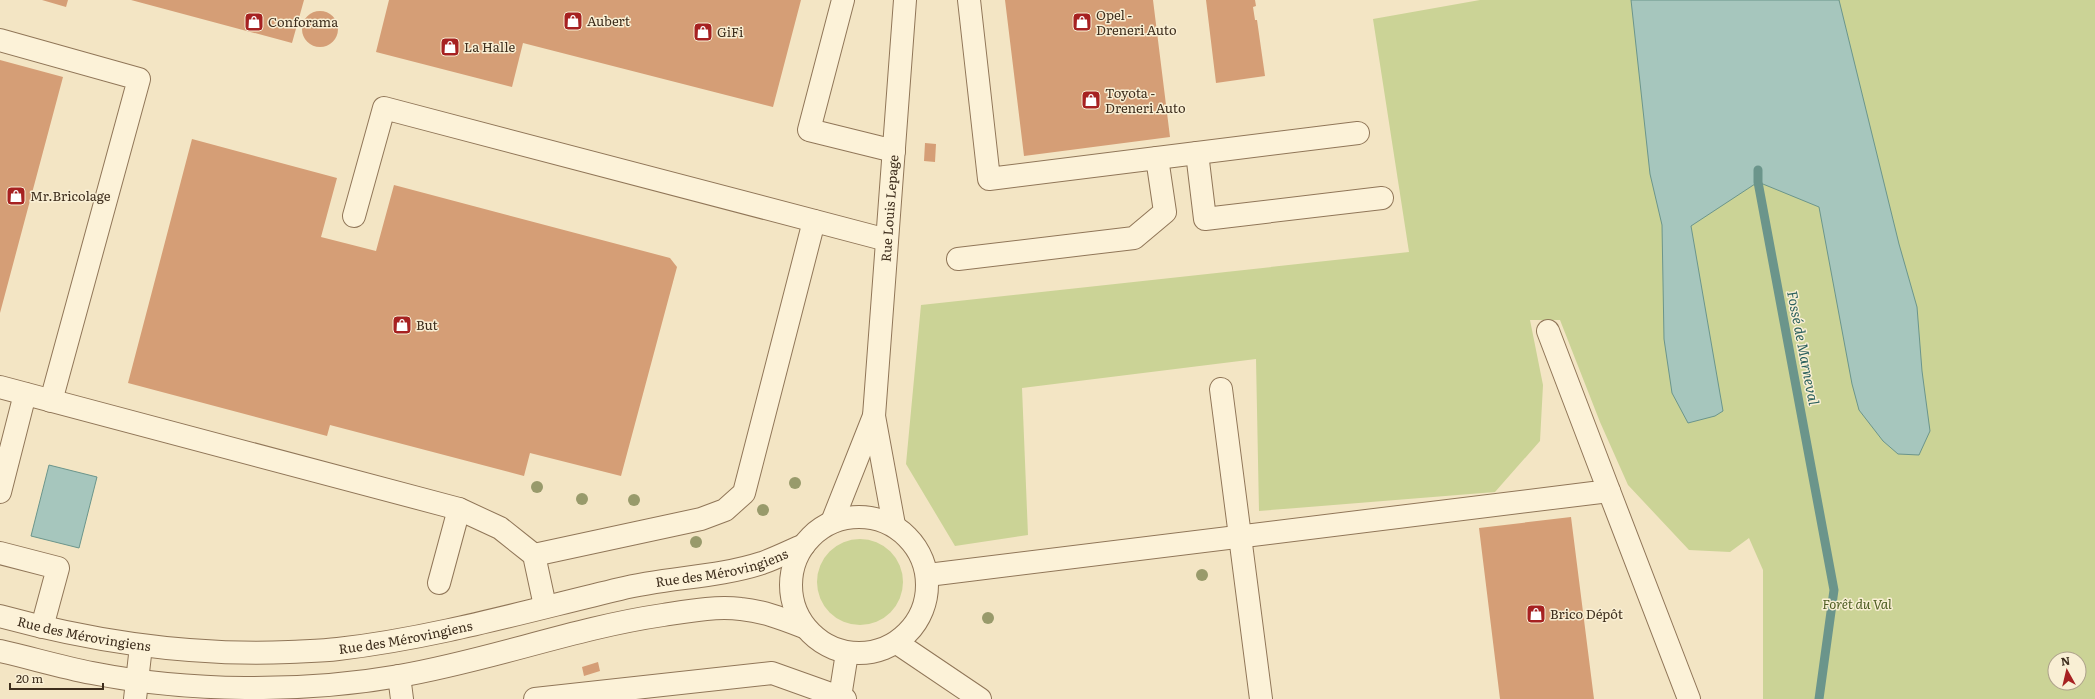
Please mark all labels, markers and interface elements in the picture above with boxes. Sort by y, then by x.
place label: Opel - Dreneri Auto [1096,5,1177,39]
shop icon: Aubert [562,10,584,32]
shop icon: Conforama [243,11,265,33]
place label: Aubert [587,11,631,30]
shop icon: Opel - Dreneri Auto [1071,11,1093,33]
place label: Conforama [268,12,338,31]
shop icon: GiFi [692,21,714,43]
place label: GiFi [717,22,744,41]
shop icon: La Halle [439,36,461,58]
place label: La Halle [464,37,515,56]
place label: Toyota - Dreneri Auto [1105,83,1186,117]
shop icon: Toyota - Dreneri Auto [1080,89,1102,111]
street label: Rue Louis Lepage [876,154,902,262]
shop icon: Mr.Bricolage [5,185,27,207]
place label: Mr.Bricolage [30,186,111,205]
water label: Fossé de Marneval [1783,289,1825,407]
shop icon: But [391,314,413,336]
place label: But [416,315,438,334]
street label: Rue des Mérovingiens [654,543,791,591]
park label: Forêt du Val [1822,594,1892,613]
shop icon: Brico Dépôt [1525,603,1547,625]
place label: Brico Dépôt [1550,604,1624,623]
street label: Rue des Mérovingiens [15,611,152,655]
street label: Rue des Mérovingiens [338,615,474,658]
north arrow [2047,651,2087,691]
text: N [2060,652,2071,669]
scale bar [10,665,103,691]
text: 20 m [16,669,43,687]

